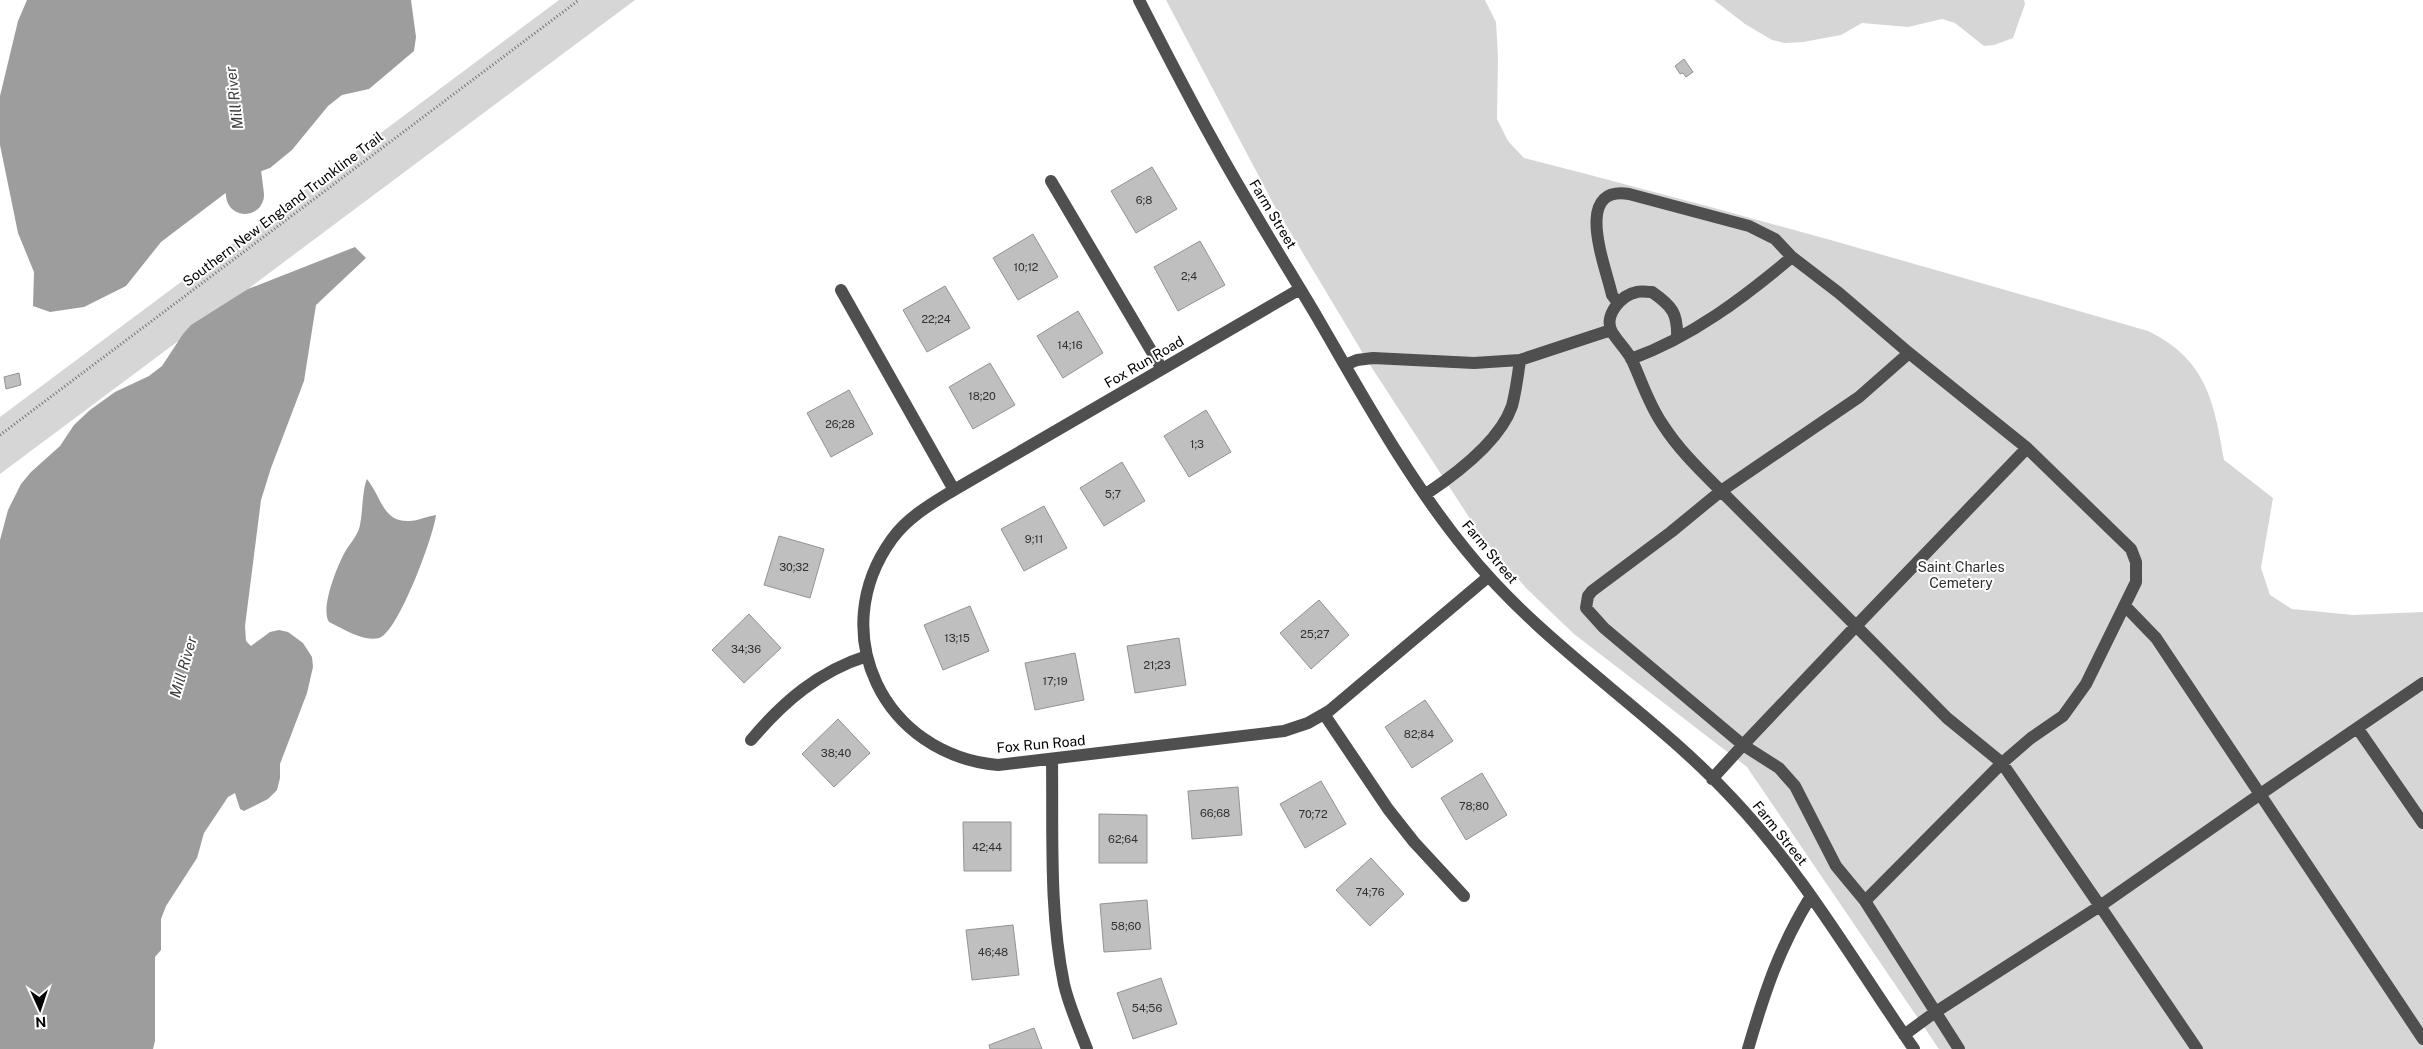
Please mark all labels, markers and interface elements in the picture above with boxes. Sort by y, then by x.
water label: Mill River [222,65,246,130]
street label: Southern New England Trunkline Trail [180,128,386,290]
street label: Farm Street [1246,177,1300,251]
house number: 6;8 [1136,194,1152,206]
house number: 10;12 [1014,261,1039,273]
house number: 2;4 [1181,270,1197,282]
house number: 22;24 [921,313,951,325]
street label: Fox Run Road [1101,333,1187,391]
house number: 14;16 [1057,339,1083,351]
house number: 18;20 [968,390,996,402]
house number: 26;28 [825,418,855,430]
house number: 1;3 [1190,438,1204,450]
house number: 5;7 [1105,488,1122,500]
street label: Farm Street [1459,517,1521,587]
house number: 9;11 [1025,533,1043,545]
park label: Saint Charles Cemetery [1917,559,2005,591]
house number: 30;32 [779,561,809,573]
house number: 25;27 [1300,628,1330,640]
house number: 13;15 [944,632,970,644]
water label: Mill River [166,634,200,700]
house number: 34;36 [731,643,761,655]
house number: 21;23 [1143,659,1171,671]
house number: 17;19 [1042,675,1068,687]
house number: 82;84 [1404,728,1434,740]
street label: Fox Run Road [996,732,1086,756]
house number: 38;40 [821,747,851,759]
street label: Farm Street [1749,798,1811,868]
house number: 78;80 [1459,800,1489,812]
house number: 66;68 [1200,807,1230,819]
house number: 70;72 [1299,808,1328,820]
house number: 62;64 [1108,833,1138,845]
house number: 42;44 [972,841,1002,853]
house number: 74;76 [1355,886,1385,898]
house number: 58;60 [1111,920,1141,932]
house number: 46;48 [978,946,1008,958]
north arrow [15,984,65,1034]
house number: 54;56 [1132,1002,1162,1014]
text: N [35,1014,47,1030]

